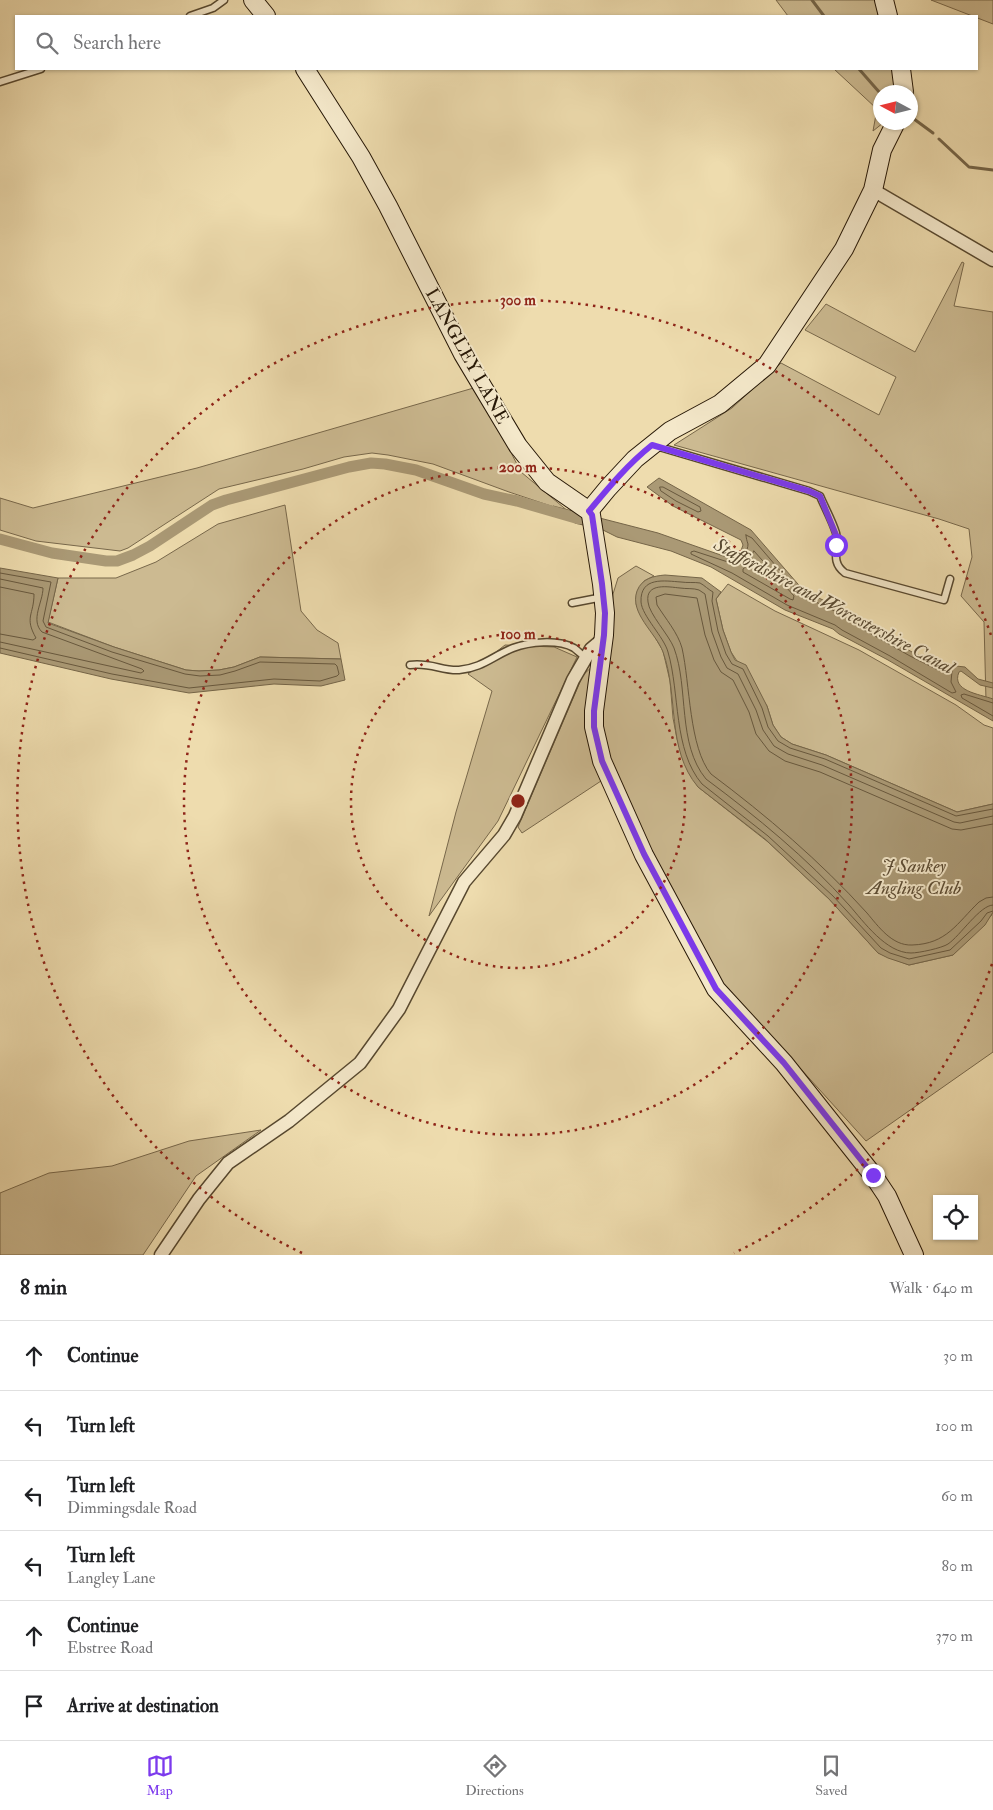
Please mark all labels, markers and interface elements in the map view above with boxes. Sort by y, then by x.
search box [15,15,978,70]
icon: search [33,29,61,57]
text: Search here [73,31,161,55]
north arrow [873,85,918,130]
street label: LANGLEY LANE [420,284,514,428]
text: 300 m [500,291,536,310]
text: 200 m [499,458,537,477]
water label: Staffordshire and Worcestershire Canal [709,532,960,680]
route start [825,534,848,557]
text: 100 m [500,625,536,644]
centre of rings [509,792,527,810]
water label: J Sankey Angling Club [865,854,961,900]
route end [862,1164,885,1187]
map controls [933,1195,978,1240]
button: locate [933,1195,978,1240]
text: 8 min [20,1274,67,1301]
text: Walk · 640 m [889,1278,973,1298]
icon: ahead [20,1342,48,1370]
text: Continue [67,1344,138,1368]
text: 30 m [943,1346,973,1366]
icon: left [20,1412,48,1440]
text: Turn left [67,1414,135,1438]
text: 100 m [935,1416,973,1436]
text: Turn left [67,1474,135,1498]
icon: left [20,1482,48,1510]
text: 60 m [941,1486,973,1506]
text: Dimmingsdale Road [67,1498,197,1518]
text: Turn left [67,1544,135,1568]
icon: left [20,1552,48,1580]
text: 80 m [942,1556,973,1576]
text: Langley Lane [67,1568,156,1588]
text: Continue [67,1614,138,1638]
icon: ahead [20,1622,48,1650]
text: 370 m [936,1626,973,1646]
text: Ebstree Road [67,1638,153,1658]
icon: arrive [20,1692,48,1720]
text: Arrive at destination [67,1694,219,1718]
tab: Map [146,1752,174,1799]
tab: Directions [465,1752,524,1799]
tab: Saved [815,1752,847,1799]

